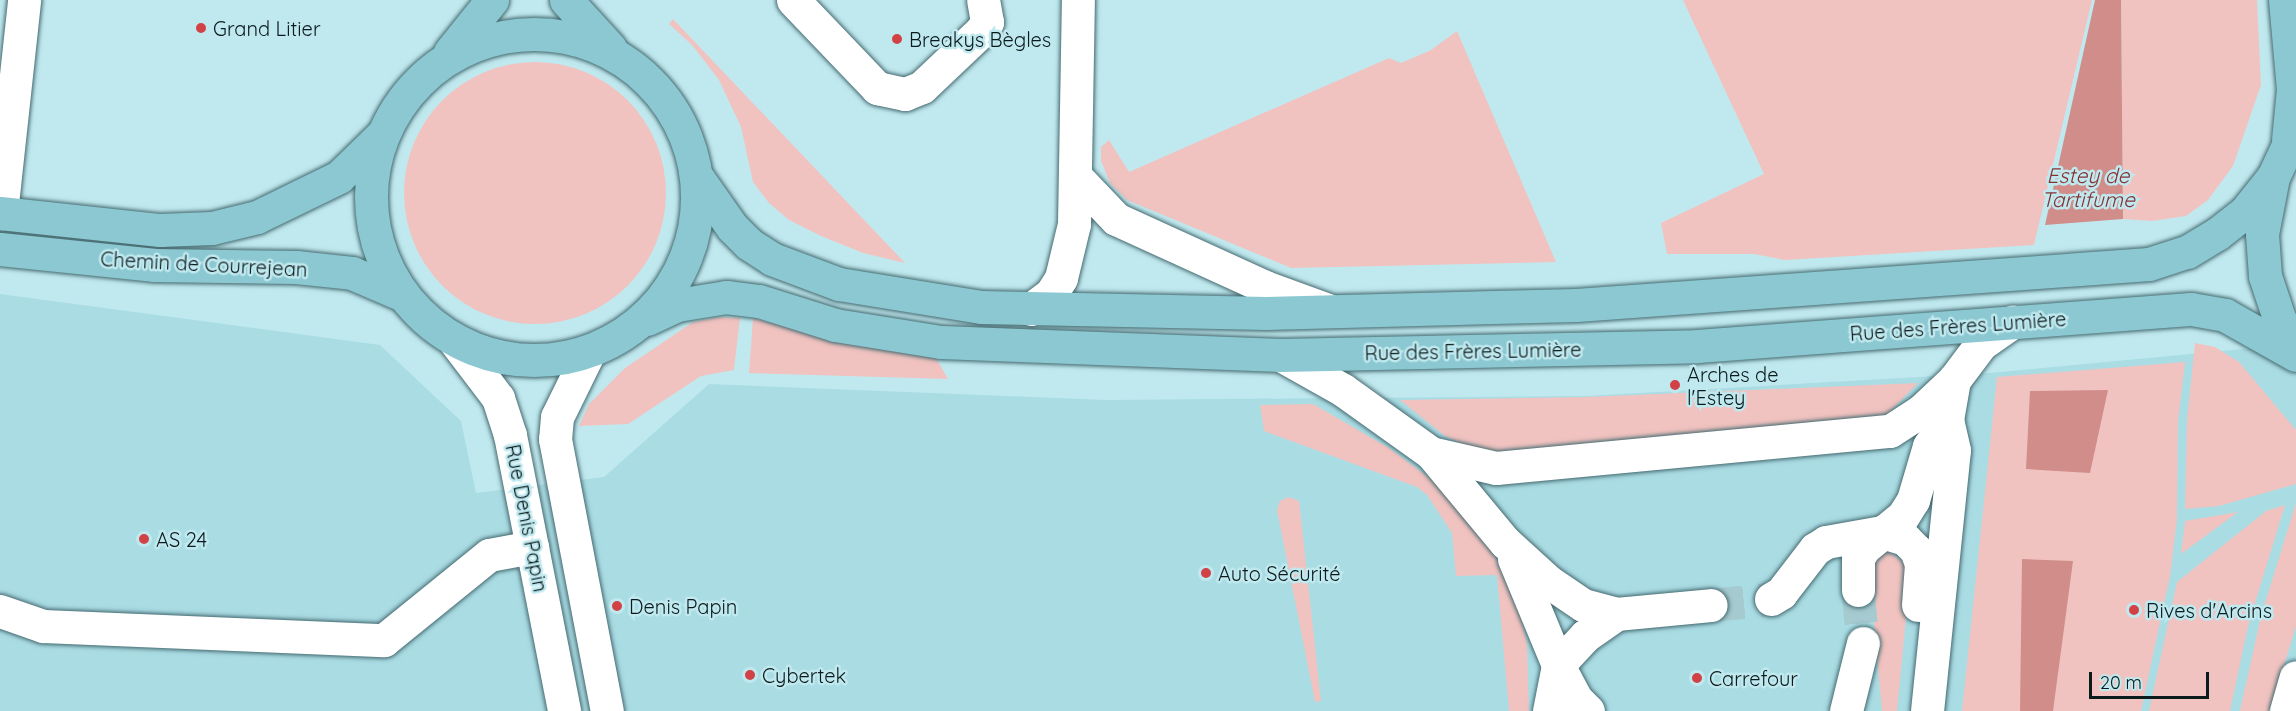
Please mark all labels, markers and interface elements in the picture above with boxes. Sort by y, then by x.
place label: Grand Litier [213,16,321,40]
marker: Grand Litier [194,21,208,35]
place label: Breakys Bègles [909,27,1051,51]
marker: Breakys Bègles [890,32,904,46]
water label: Estey de Tartifume [2041,162,2135,212]
street label: Chemin de Courrejean [100,247,308,281]
street label: Rue des Frères Lumière [1849,306,2067,346]
street label: Rue des Frères Lumière [1364,337,1582,365]
place label: Arches de l'Estey [1687,362,1778,409]
marker: Arches de l'Estey [1668,378,1682,392]
street label: Rue Denis Papin [501,442,553,594]
place label: AS 24 [156,527,207,551]
marker: AS 24 [137,532,151,546]
place label: Auto Sécurité [1218,561,1341,585]
marker: Auto Sécurité [1199,566,1213,580]
place label: Denis Papin [629,594,737,618]
place label: Rives d'Arcins [2146,598,2272,622]
marker: Denis Papin [610,599,624,613]
marker: Rives d'Arcins [2127,603,2141,617]
scale bar [2092,660,2212,698]
place label: Cybertek [762,663,846,687]
place label: Carrefour [1709,666,1798,690]
marker: Cybertek [743,668,757,682]
marker: Carrefour [1690,671,1704,685]
text: 20 m [2100,671,2142,694]

